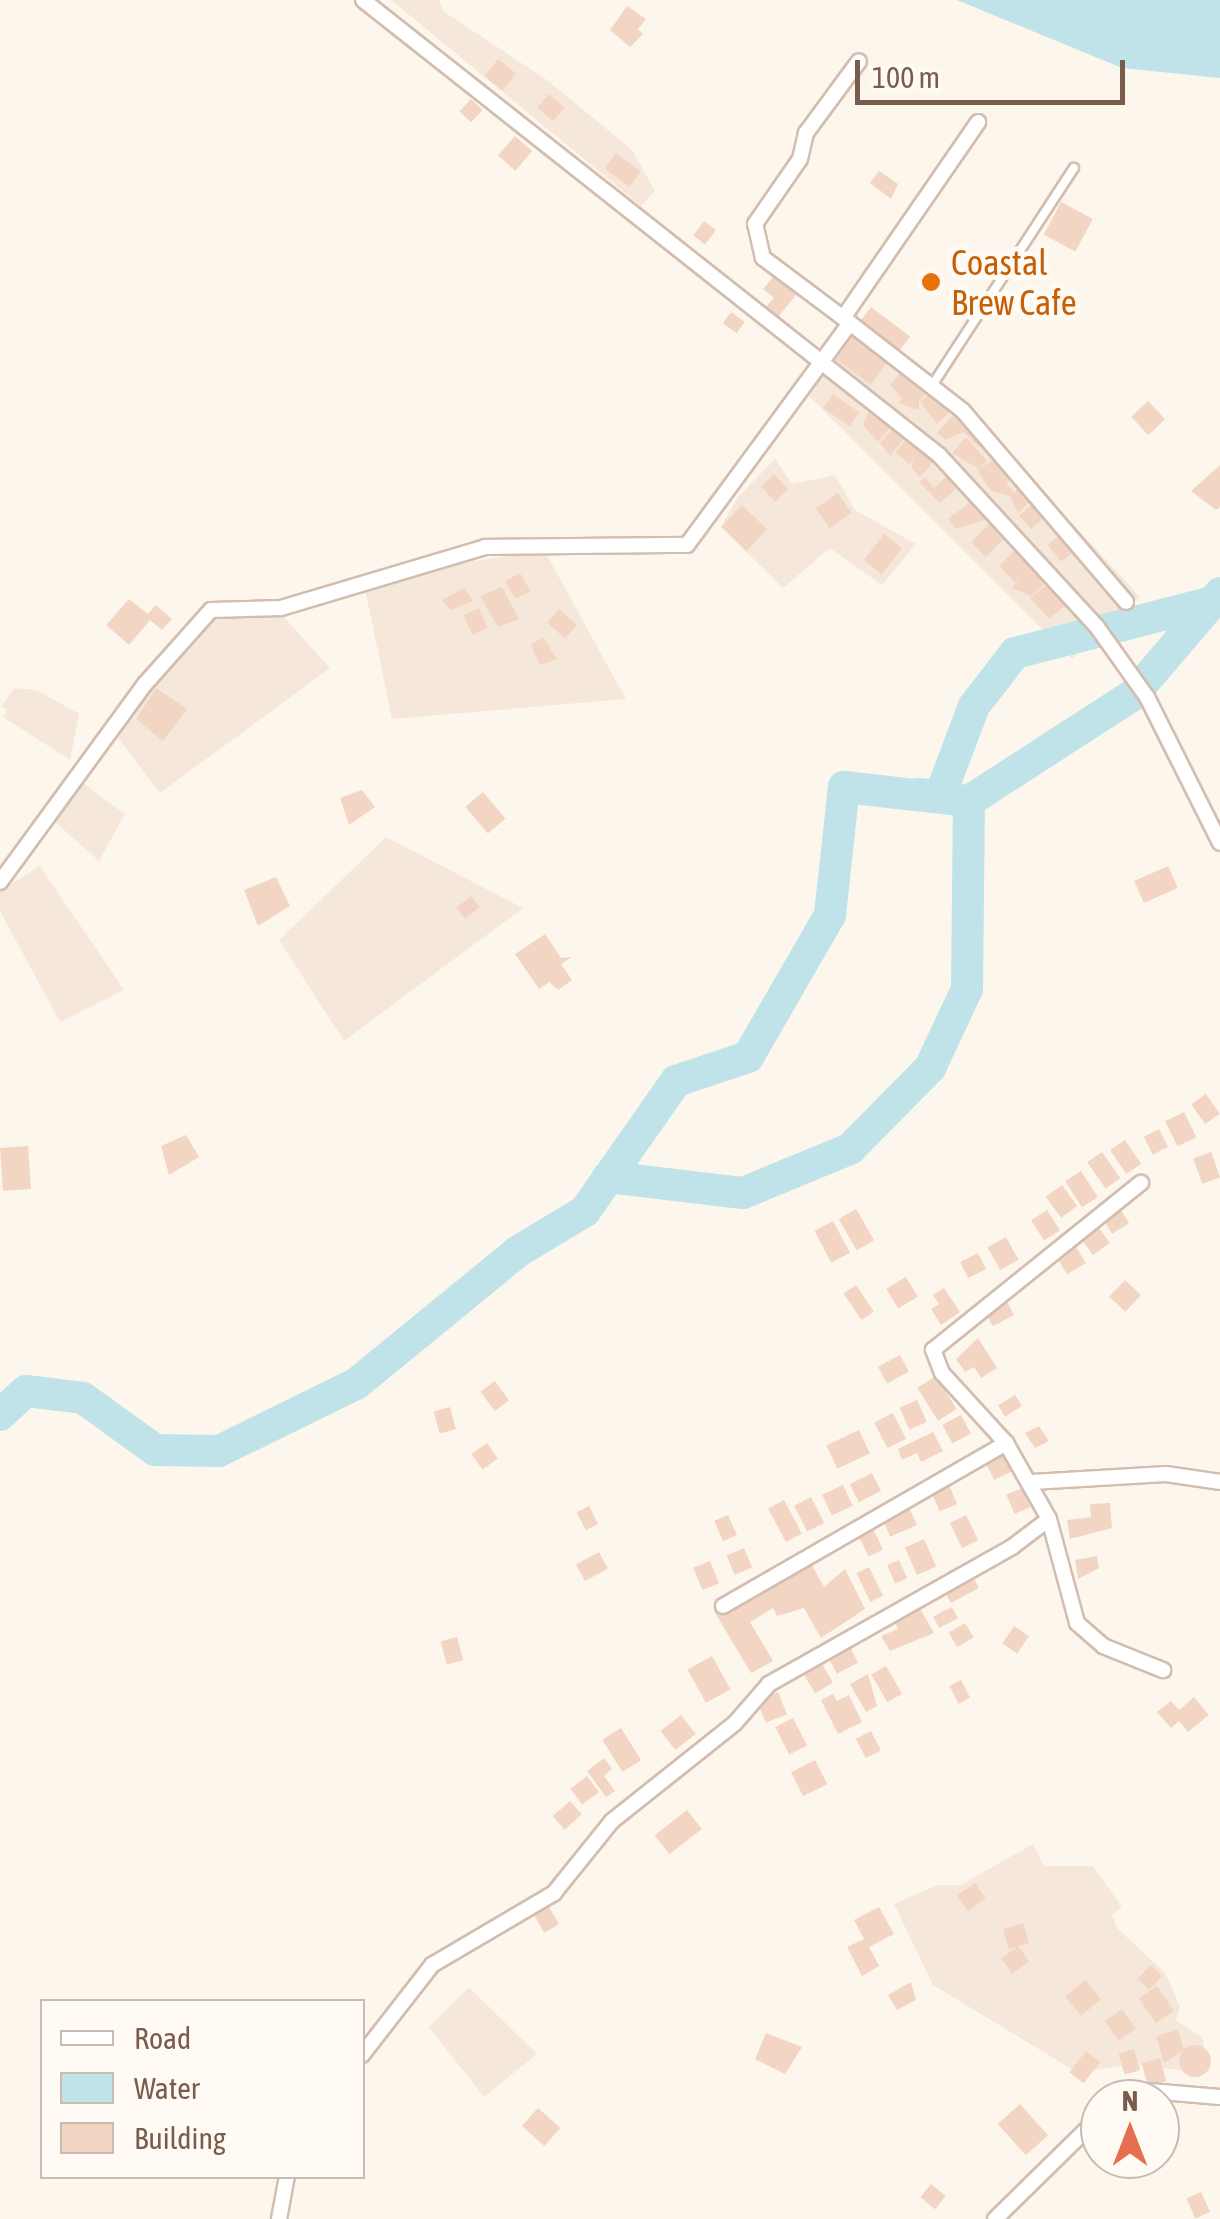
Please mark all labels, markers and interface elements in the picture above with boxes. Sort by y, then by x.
scale bar [860,40,1130,102]
text: 100 m [872,60,940,94]
place label: Coastal Brew Cafe [951,241,1077,323]
marker: Coastal Brew Cafe [920,271,942,293]
legend [40,1999,365,2179]
text: Road [134,2021,191,2055]
text: Water [134,2071,200,2105]
north arrow [1080,2079,1180,2179]
text: N [1122,2085,1138,2117]
text: Building [134,2121,226,2155]

